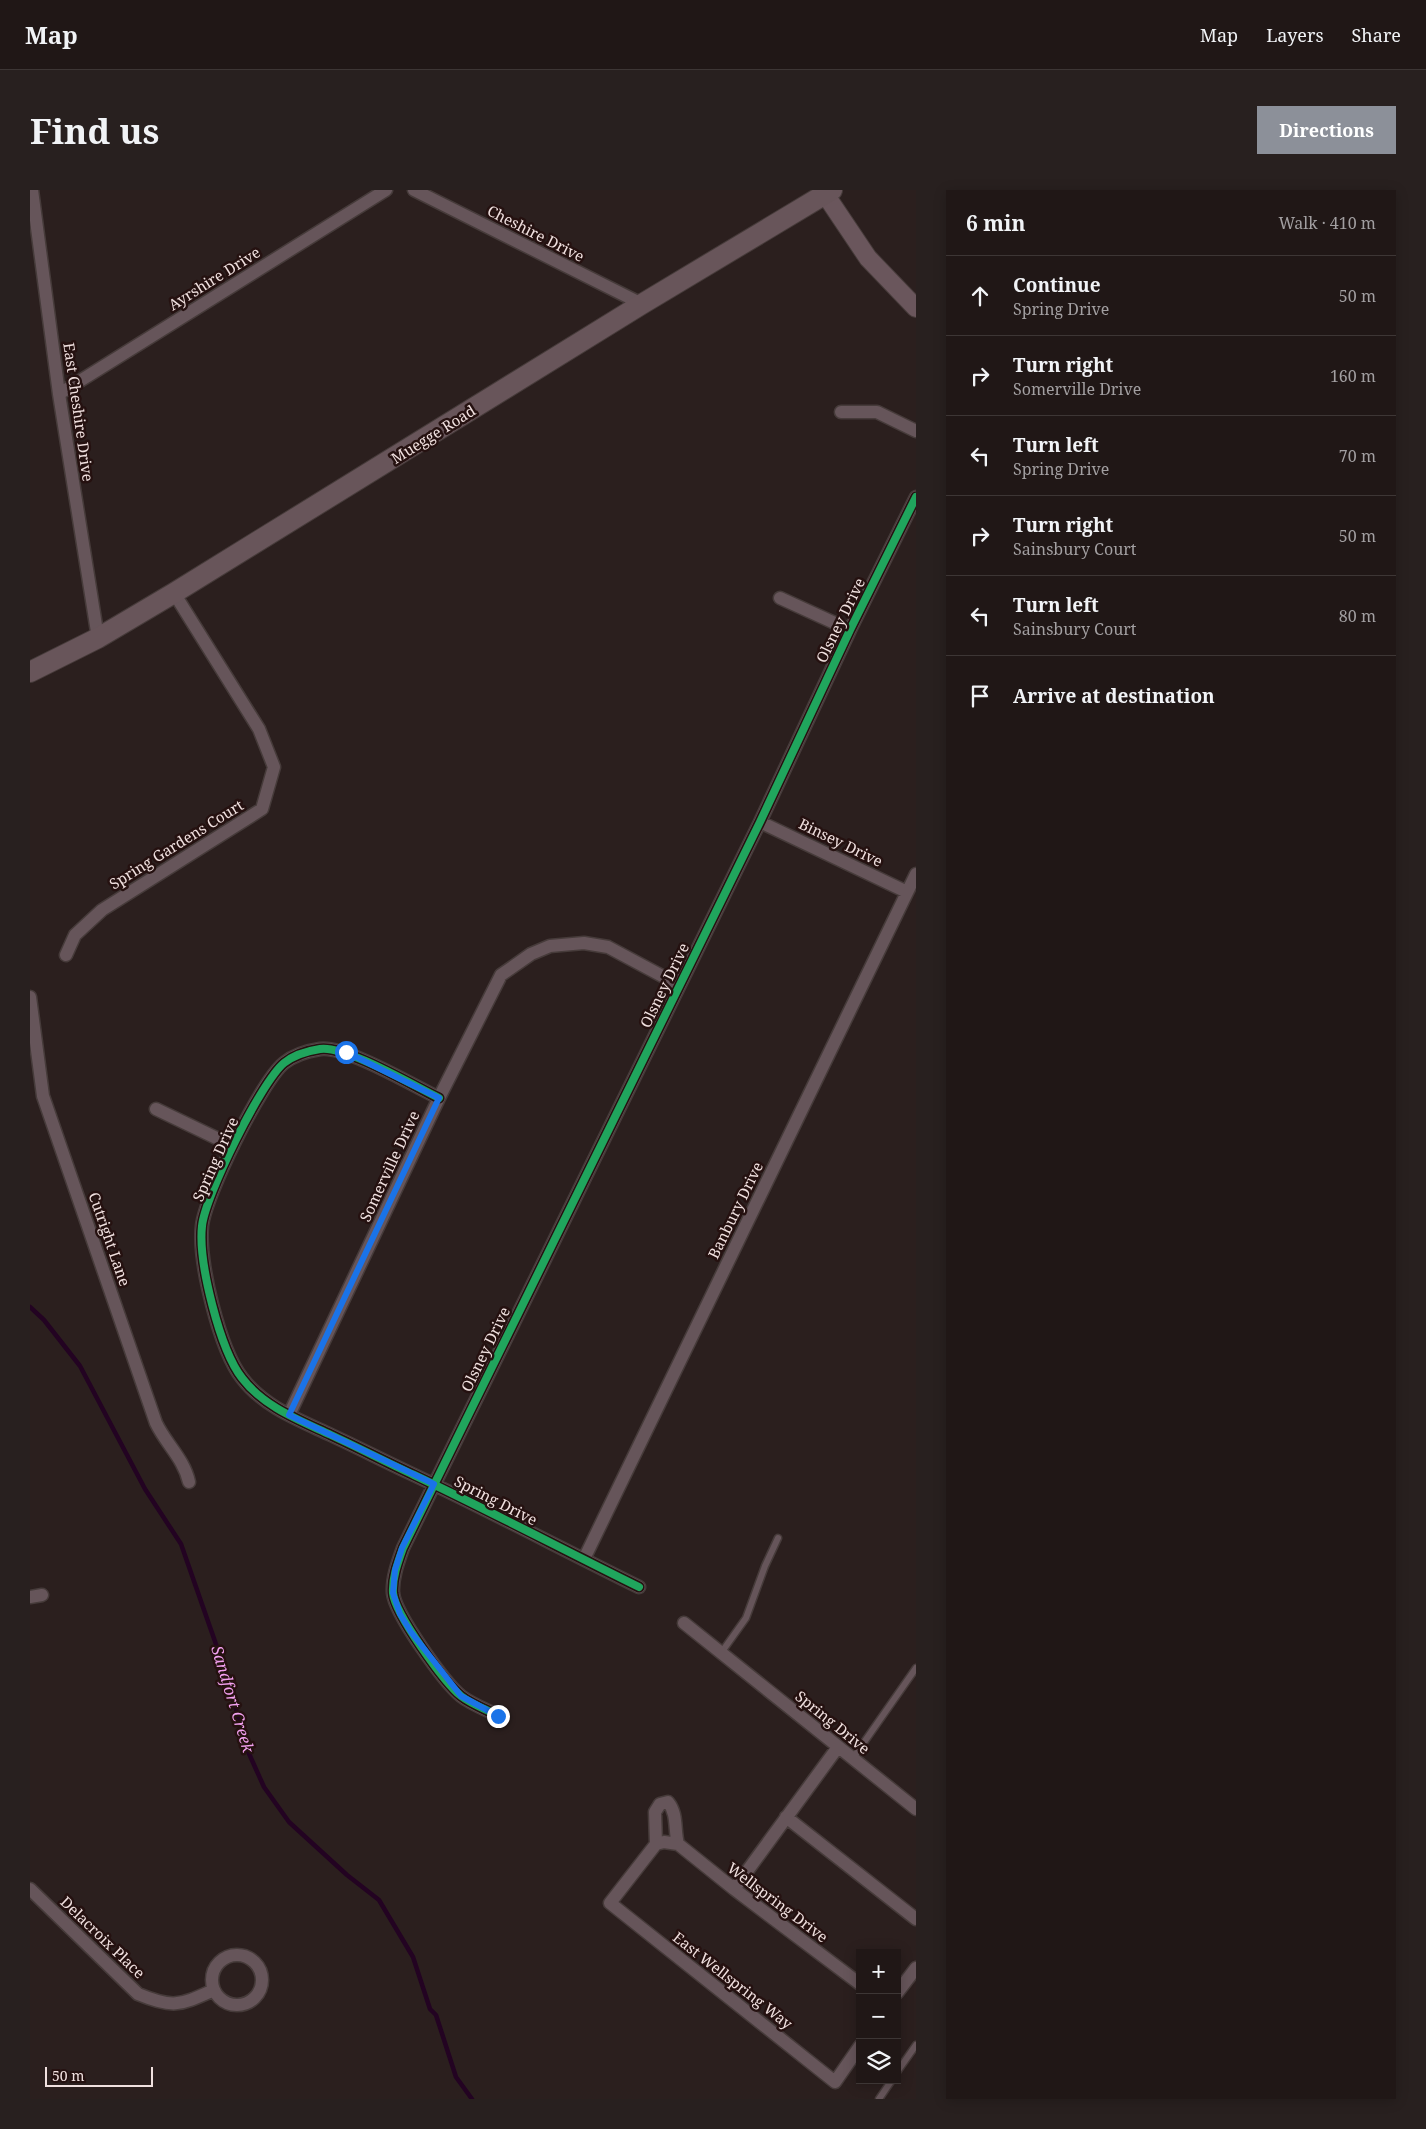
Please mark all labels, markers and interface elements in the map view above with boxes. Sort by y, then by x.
text: Map [25,18,78,51]
text: Map [1200,23,1238,47]
text: Layers [1266,23,1324,47]
text: Share [1352,23,1401,47]
button: Directions [1257,106,1396,154]
text: Find us [30,107,159,154]
street label: Cheshire Drive [484,200,588,266]
text: 6 min [966,209,1025,237]
text: Walk · 410 m [1279,212,1376,234]
street label: Ayrshire Drive [164,242,264,314]
text: Continue [1013,272,1101,298]
icon: ahead [966,282,994,310]
text: 50 m [1339,285,1376,307]
text: Spring Drive [1013,298,1109,320]
street label: East Cheshire Drive [59,341,99,483]
text: Turn right [1013,352,1113,378]
icon: right [966,362,994,390]
text: 160 m [1330,365,1376,387]
text: Somerville Drive [1013,378,1141,400]
street label: Muegge Road [387,400,479,468]
text: Turn left [1013,432,1099,458]
icon: left [966,442,994,470]
text: 70 m [1339,445,1376,467]
text: Spring Drive [1013,458,1109,480]
text: Turn right [1013,512,1113,538]
icon: right [966,522,994,550]
text: 50 m [1339,525,1376,547]
text: Sainsbury Court [1013,538,1136,560]
street label: Olsney Drive [811,574,869,666]
text: Turn left [1013,592,1099,618]
icon: left [966,602,994,630]
text: 80 m [1339,605,1376,627]
text: Sainsbury Court [1013,618,1136,640]
icon: arrive [966,682,994,710]
text: Arrive at destination [1013,683,1215,709]
street label: Spring Gardens Court [105,795,247,893]
street label: Binsey Drive [796,813,886,871]
street label: Olsney Drive [635,939,693,1031]
route start [335,1041,358,1064]
street label: Somerville Drive [355,1107,423,1225]
street label: Spring Drive [187,1114,243,1204]
street label: Banbury Drive [703,1158,767,1262]
street label: Cutright Lane [85,1189,135,1289]
street label: Olsney Drive [456,1303,514,1395]
street label: Spring Drive [451,1471,541,1529]
water label: Sandfort Creek [206,1643,260,1756]
street label: Spring Drive [792,1686,874,1758]
route end [487,1705,510,1728]
street label: Wellspring Drive [724,1858,832,1946]
street label: Delacroix Place [56,1892,150,1982]
street label: East Wellspring Way [669,1927,797,2033]
map controls [856,1949,901,2084]
button: + [856,1949,901,1994]
button: − [856,1994,901,2039]
button: layers [856,2039,901,2084]
scale bar [45,2064,152,2087]
text: 50 m [52,2066,85,2085]

